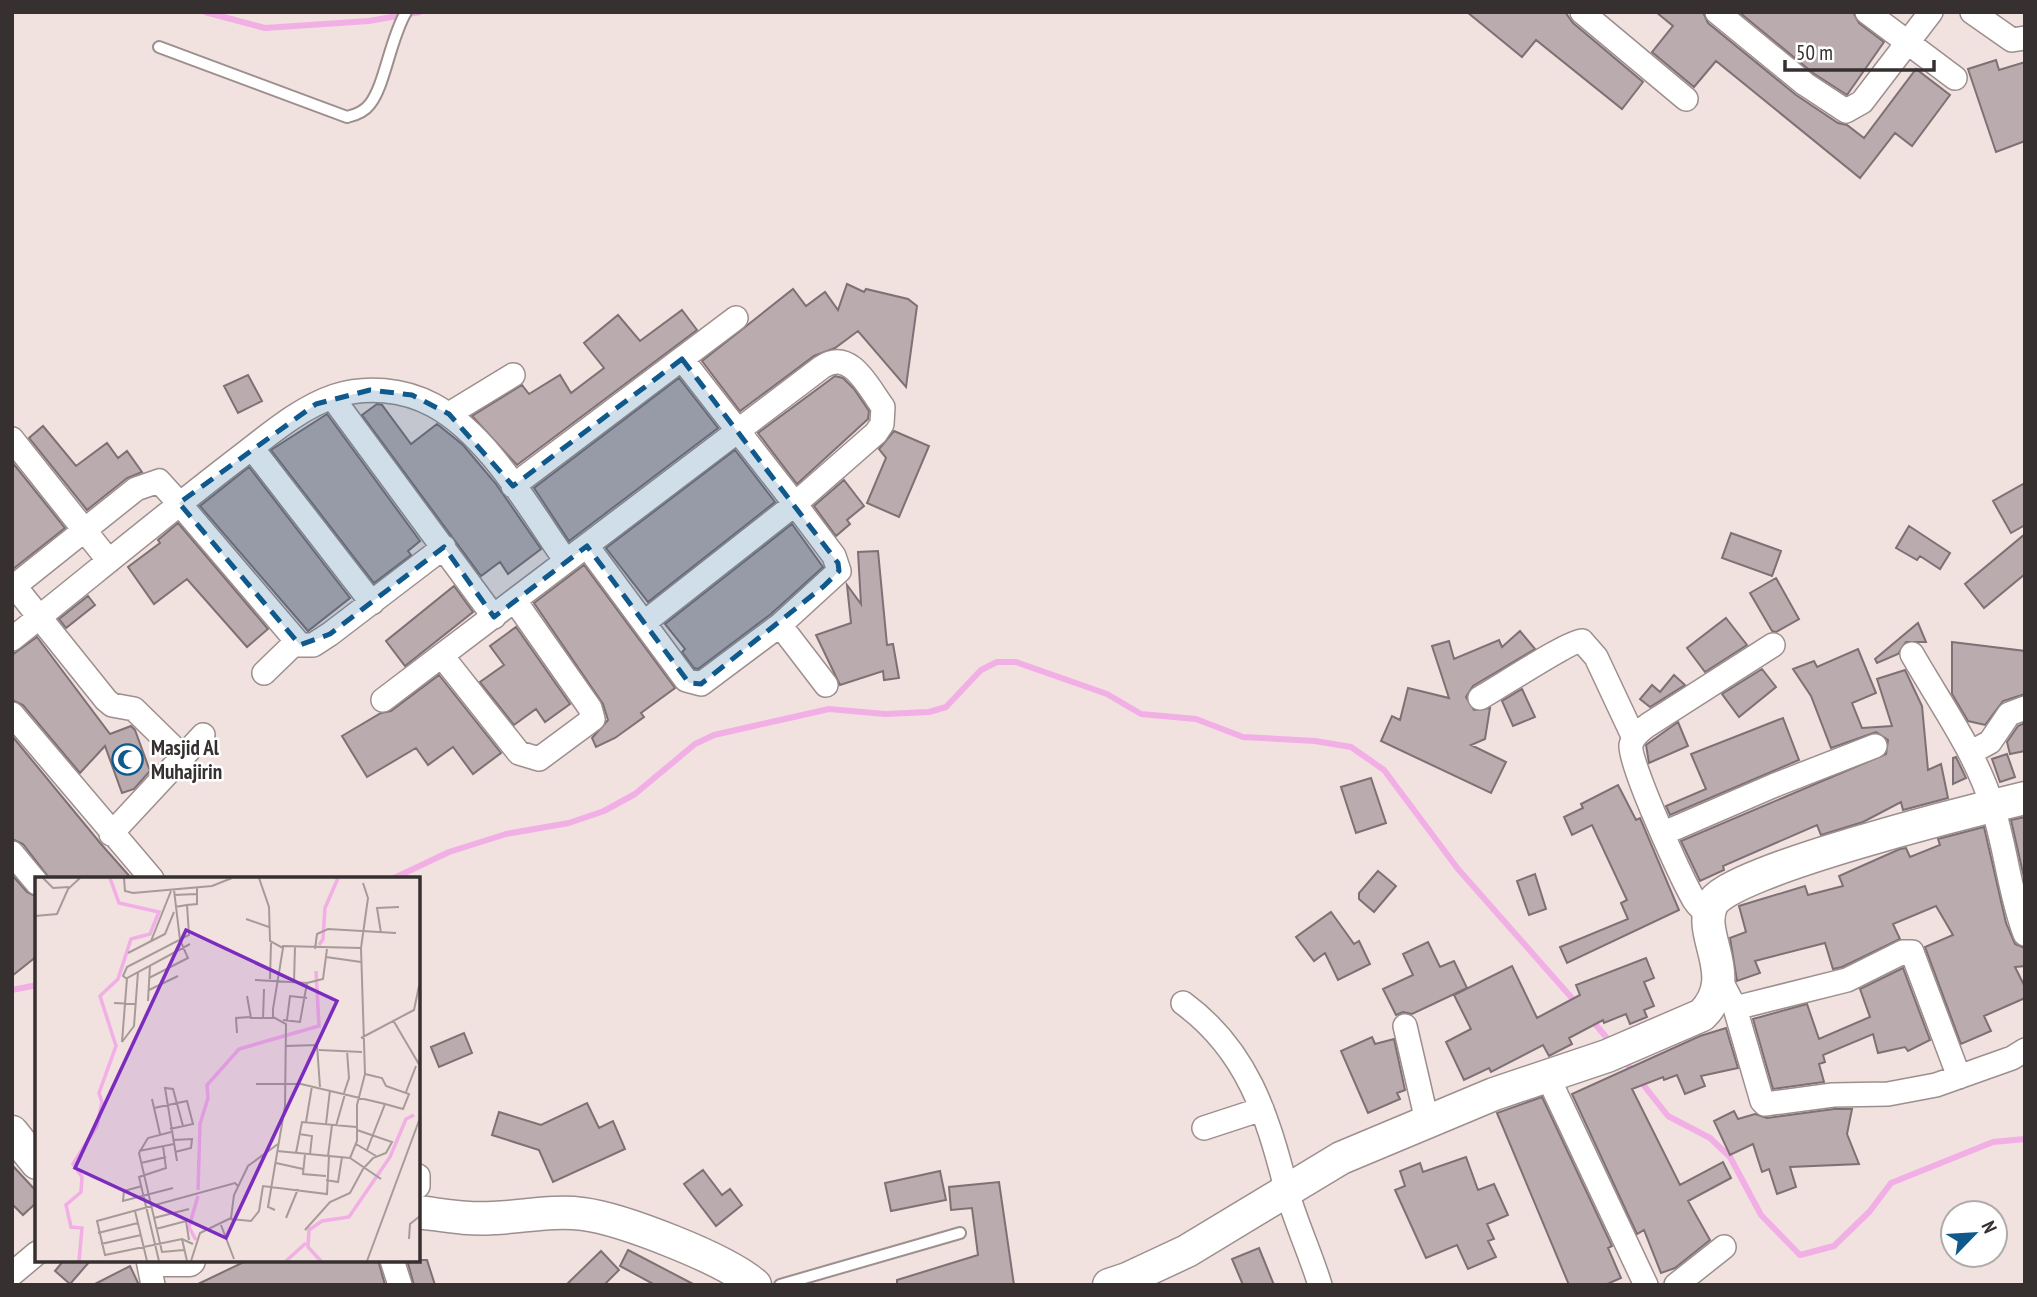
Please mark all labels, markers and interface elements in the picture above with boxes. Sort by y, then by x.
scale bar [1785,28,1934,72]
text: 50 m [1796,39,1833,66]
place label: Masjid Al Muhajirin [151,734,222,785]
mosque icon: Masjid Al Muhajirin [111,742,145,776]
inset map [35,877,420,1262]
north arrow [1939,1199,2009,1269]
text: N [1976,1217,2002,1237]

